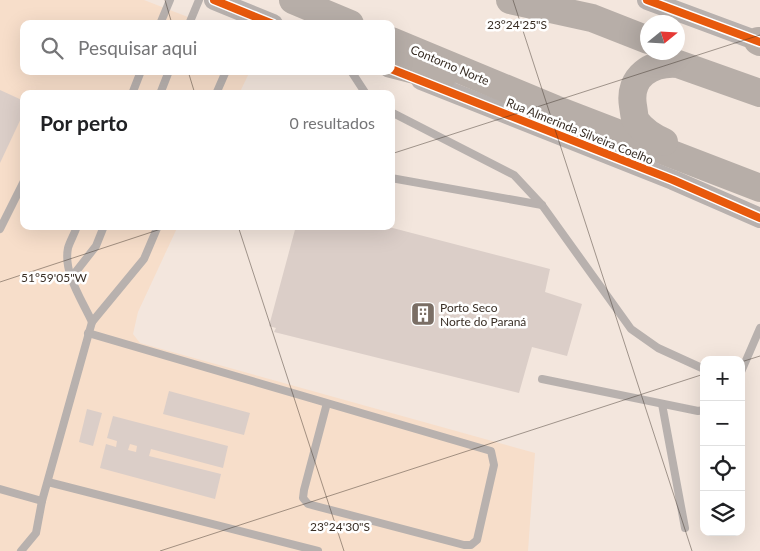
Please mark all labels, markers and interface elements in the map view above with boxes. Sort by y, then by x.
north arrow [640,15,685,60]
text: 23°24'25"S [487,17,547,32]
search box [20,20,395,75]
icon: search [38,34,66,62]
text: Pesquisar aqui [78,36,197,59]
street label: Contorno Norte [408,42,492,88]
street label: Rua Almerinda Silveira Coelho [504,95,656,168]
text: Por perto [40,110,128,135]
text: 0 resultados [289,113,375,132]
text: 51°59'05"W [21,270,88,285]
place label: Porto Seco Norte do Paraná [440,300,526,329]
building icon: Porto Seco Norte do Paraná [410,301,436,327]
map controls [700,356,745,536]
button: + [700,356,745,401]
button: − [700,401,745,446]
button: locate [700,446,745,491]
button: layers [700,491,745,536]
text: 23°24'30"S [310,519,370,534]

